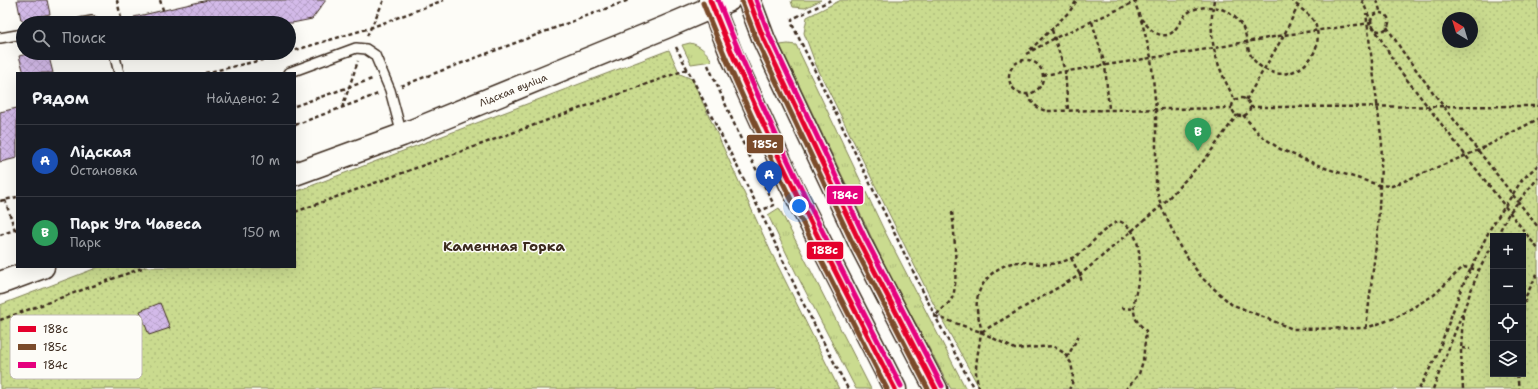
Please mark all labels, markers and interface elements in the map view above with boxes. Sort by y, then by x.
north arrow [1442,12,1478,48]
search box [16,16,296,60]
icon: search [30,27,52,49]
text: Поиск [62,28,106,48]
street label: Лідская вуліца [477,70,550,110]
text: Рядом [32,87,89,109]
text: Найдено: 2 [206,90,280,107]
pin: B [1185,118,1211,151]
line badge: 185с [746,134,784,154]
text: 185с [752,137,778,152]
text: Лідская [70,142,131,162]
text: A [40,152,50,169]
text: 10 m [250,152,280,169]
pin: A [756,161,782,194]
text: Остановка [70,162,137,179]
line badge: 184с [826,185,864,205]
text: 184с [832,188,858,203]
your location [789,196,809,216]
text: Парк Уга Чавеса [70,214,201,234]
text: B [41,224,49,241]
text: 150 m [242,224,280,241]
map controls [1490,233,1526,377]
button: + [1490,233,1526,269]
text: Парк [70,234,101,251]
district label: Каменная Горка [443,237,565,255]
line badge: 188с [806,241,844,260]
text: 188с [812,243,838,258]
button: − [1490,269,1526,305]
button: locate [1490,305,1526,341]
legend [10,315,142,379]
text: 188с [43,322,69,337]
text: 185с [43,340,68,355]
button: layers [1490,341,1526,377]
text: 184с [43,358,68,373]

